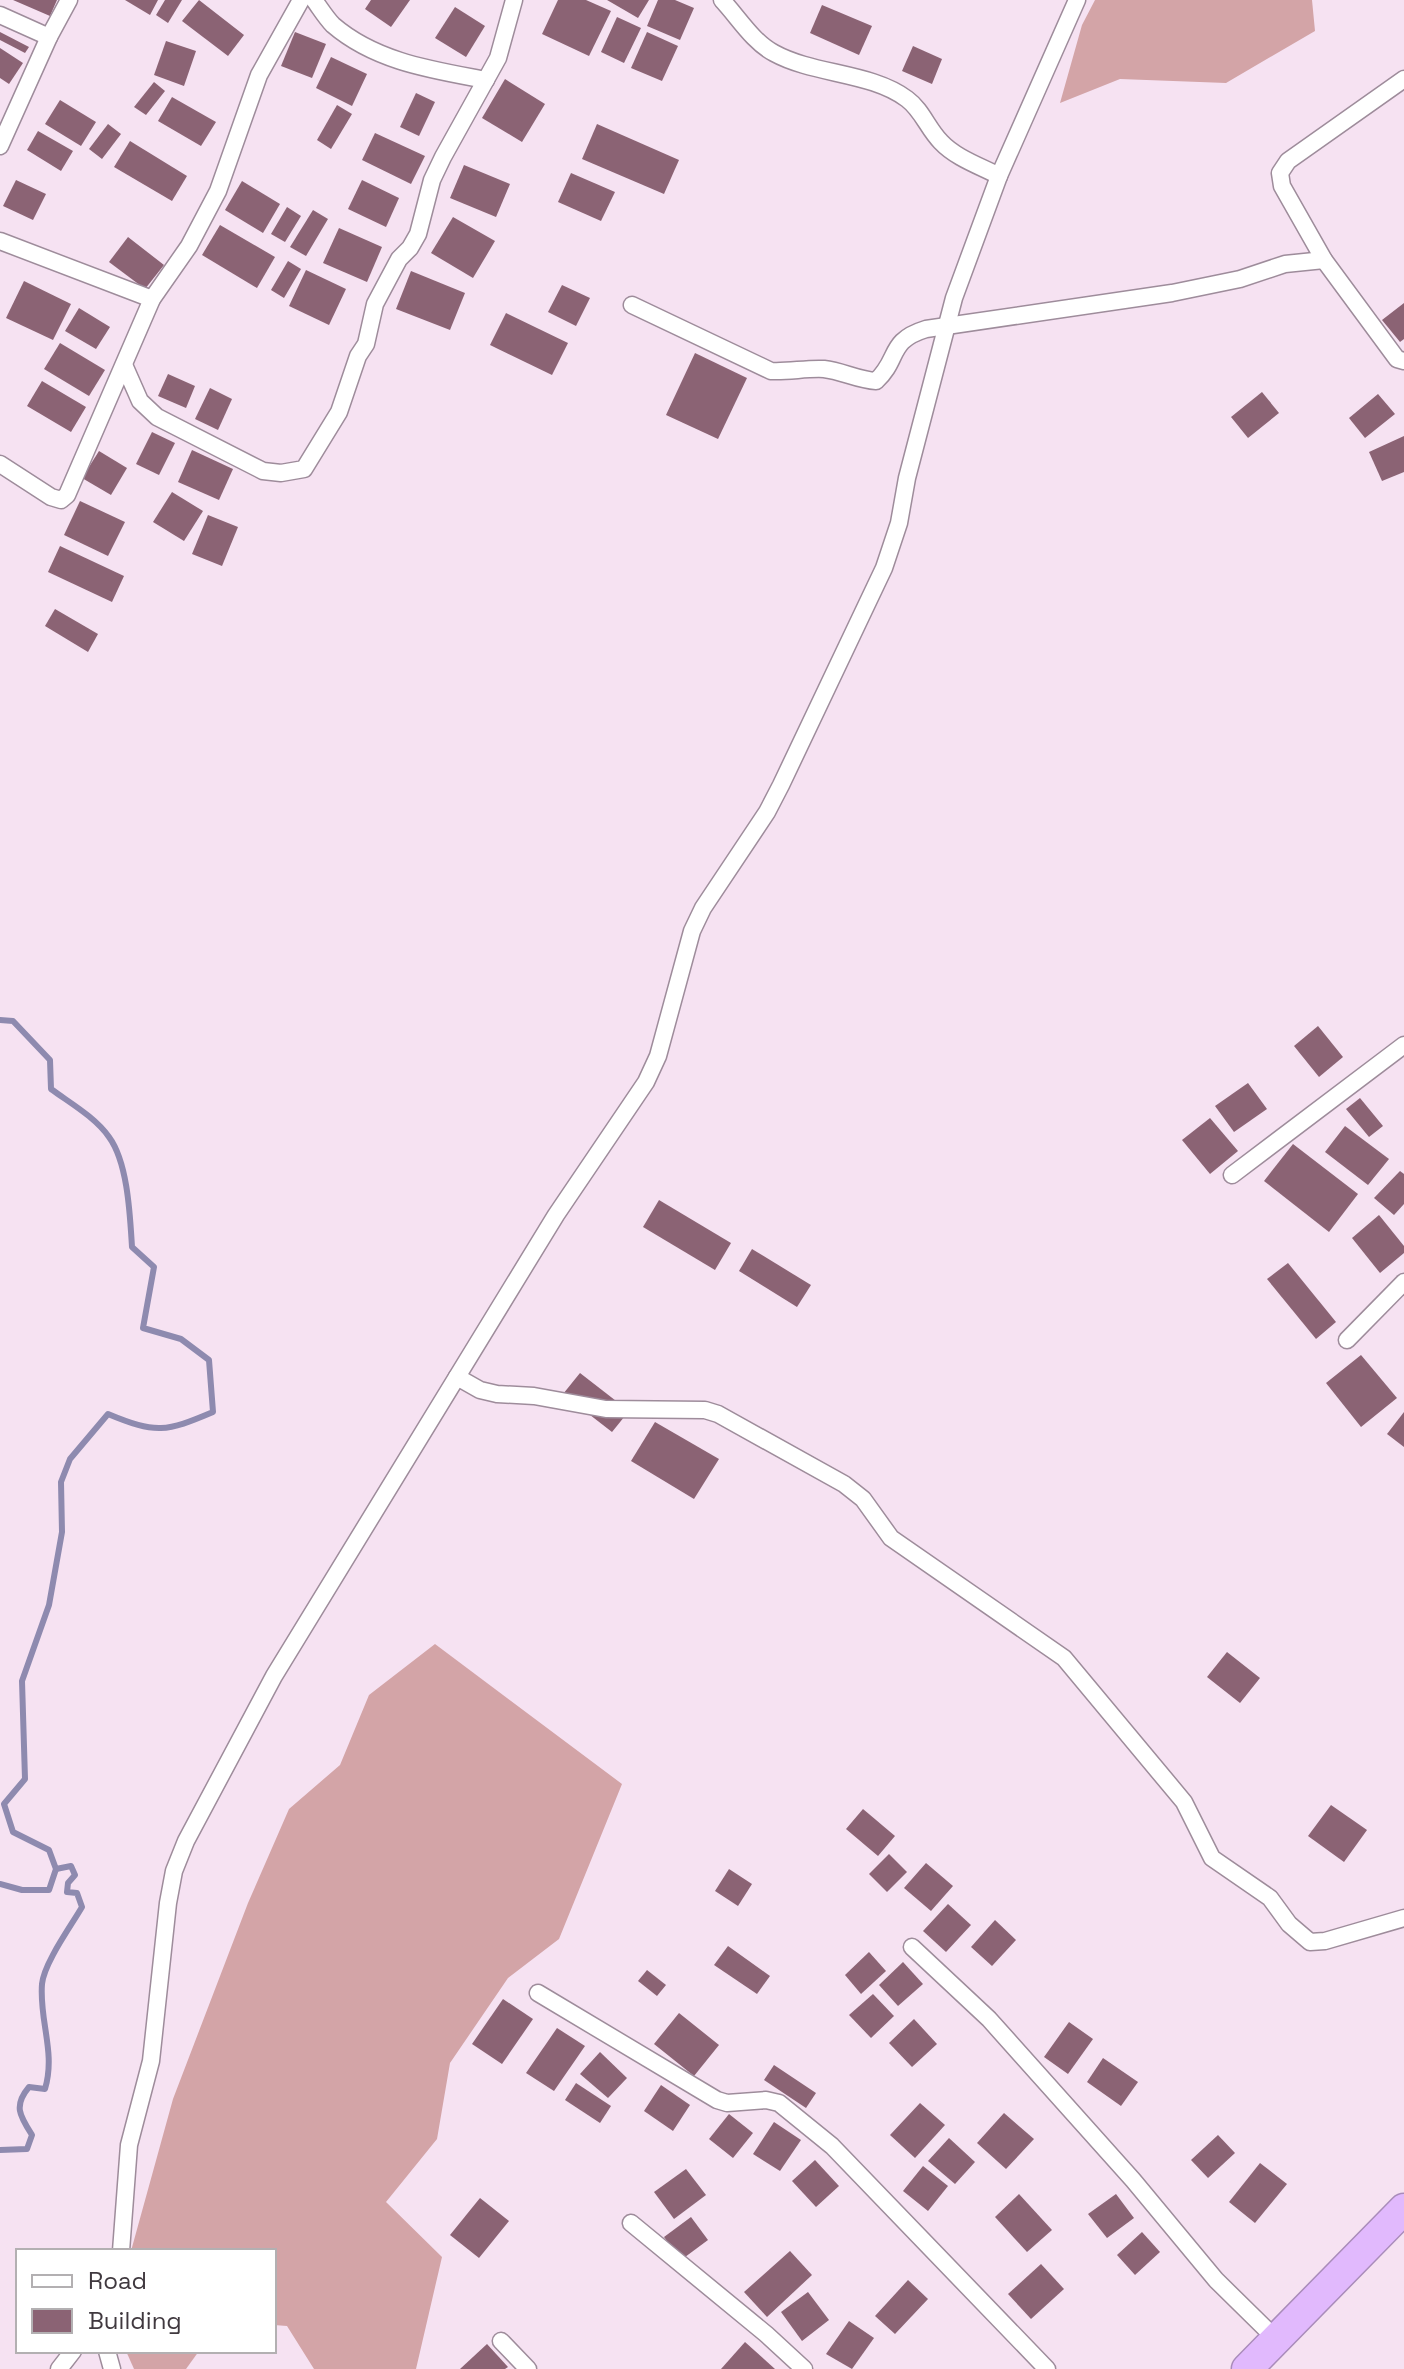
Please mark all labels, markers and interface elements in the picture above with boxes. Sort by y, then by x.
legend [16,2249,276,2353]
text: Road [88,2265,147,2296]
text: Building [88,2305,182,2336]

